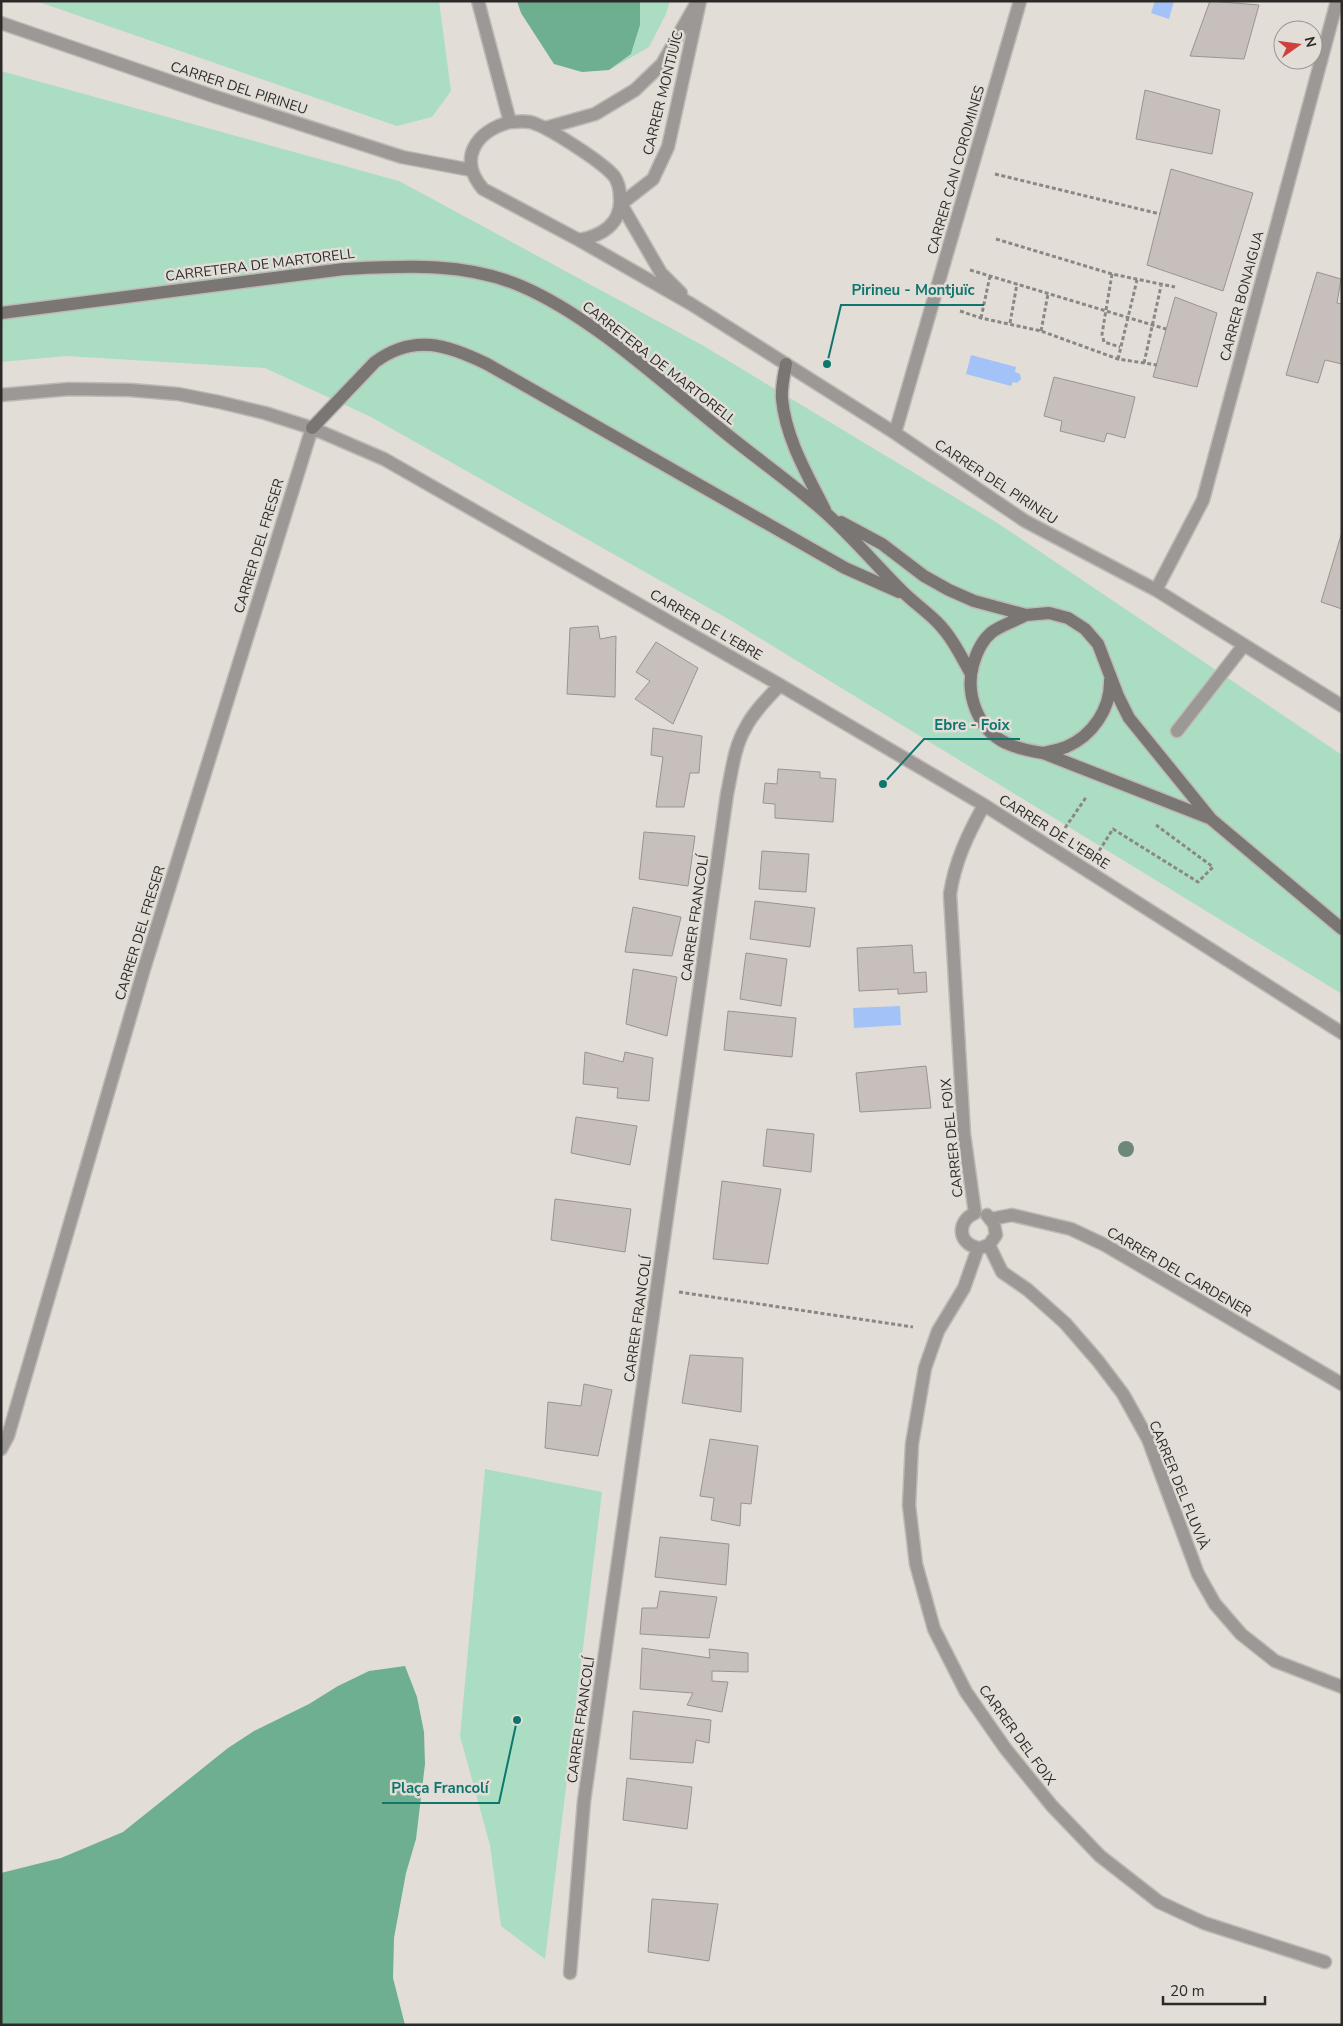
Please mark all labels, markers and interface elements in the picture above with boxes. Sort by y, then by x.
north arrow [1273,20,1323,70]
street label: CARRER MONTJUÏC [638,29,688,157]
text: N [1300,35,1321,49]
street label: CARRER DEL PIRINEU [168,57,310,119]
street label: CARRER CAN COROMINES [923,83,989,257]
street label: CARRER BONAIGUA [1215,229,1269,363]
street label: CARRETERA DE MARTORELL [164,244,356,286]
callout: Pirineu - Montjuïc [841,275,984,305]
text: Pirineu - Montjuïc [851,280,975,300]
street label: CARRETERA DE MARTORELL [578,297,740,429]
street label: CARRER DEL PIRINEU [931,435,1061,529]
street label: CARRER DEL FRESER [229,476,289,616]
street label: CARRER DE L'EBRE [646,585,766,665]
callout: Ebre - Foix [924,709,1020,739]
text: Ebre - Foix [934,715,1010,735]
street label: CARRER DE L'EBRE [995,790,1113,874]
street label: CARRER FRANCOLÍ [677,852,713,983]
street label: CARRER DEL FRESER [110,863,170,1003]
street label: CARRER DEL FOIX [936,1077,968,1199]
street label: CARRER DEL CARDENER [1103,1223,1255,1321]
street label: CARRER FRANCOLÍ [620,1253,656,1384]
street label: CARRER DEL FLUVIÀ [1144,1418,1214,1552]
street label: CARRER FRANCOLÍ [563,1654,599,1785]
street label: CARRER DEL FOIX [974,1681,1060,1789]
callout: Plaça Francolí [382,1773,499,1803]
text: Plaça Francolí [391,1778,490,1798]
scale bar [1163,1974,1266,2006]
text: 20 m [1170,1981,1205,2001]

